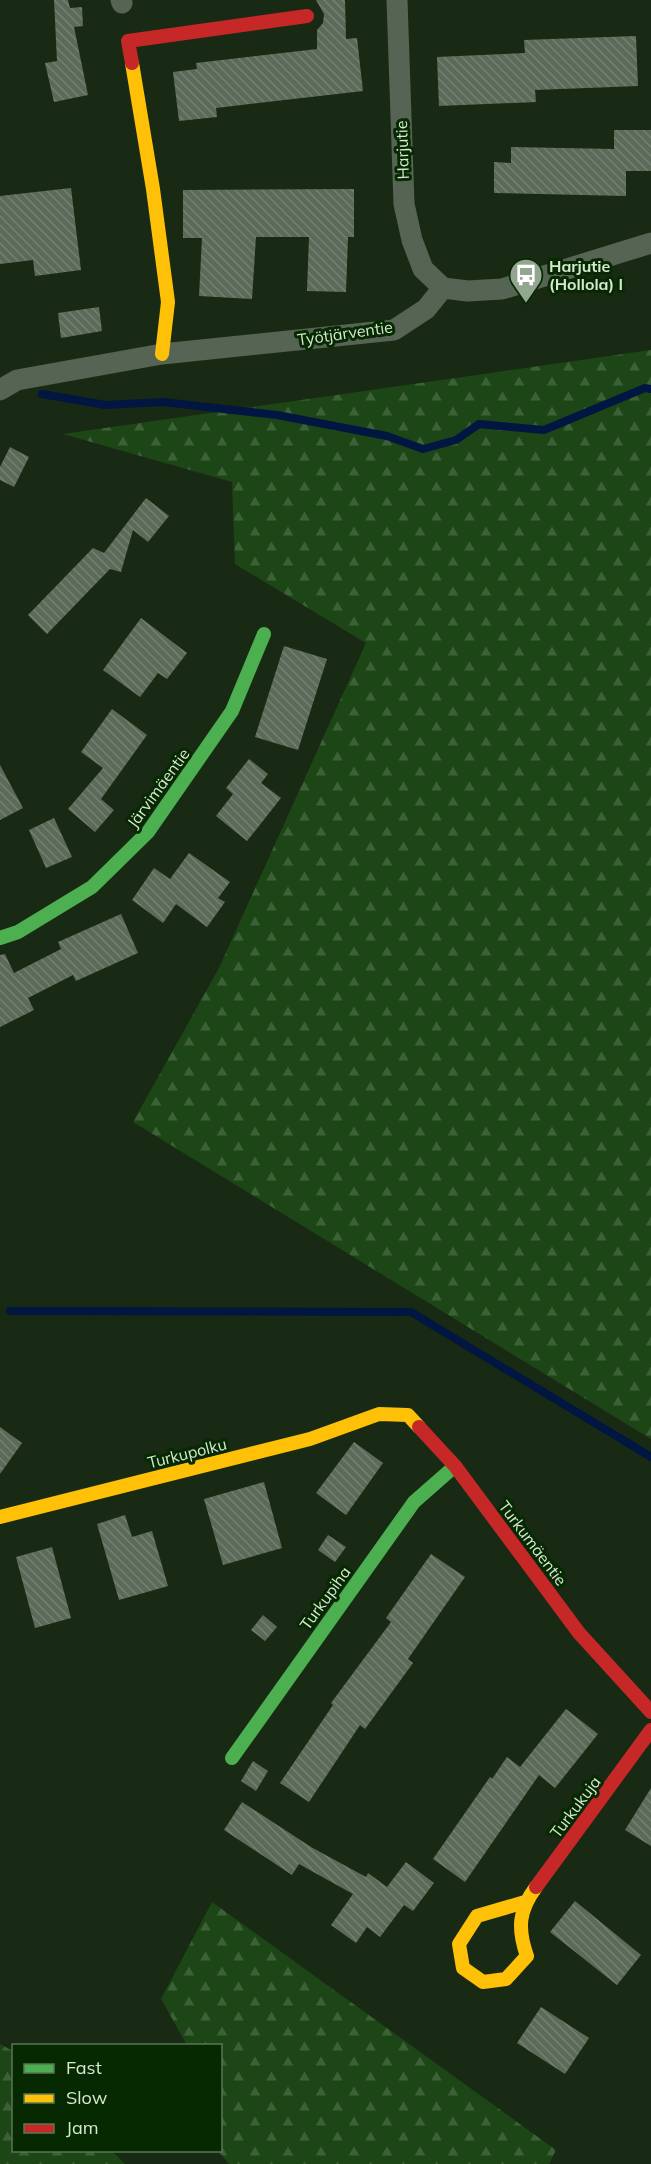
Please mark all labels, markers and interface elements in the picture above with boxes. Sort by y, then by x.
street label: Harjutie [391,120,413,180]
place label: Harjutie (Hollola) I [549,256,623,294]
bus stop icon: Harjutie (Hollola) I [508,257,544,304]
street label: Työtjärventie [296,316,394,350]
street label: Järvimäentie [122,744,194,832]
street label: Turkupolku [145,1433,229,1473]
street label: Turkumäentie [495,1497,571,1589]
street label: Turkupiha [295,1562,355,1634]
street label: Turkukuja [545,1772,605,1842]
legend [12,2044,222,2152]
text: Fast [66,2056,102,2079]
text: Slow [66,2086,108,2109]
text: Jam [66,2116,99,2139]

